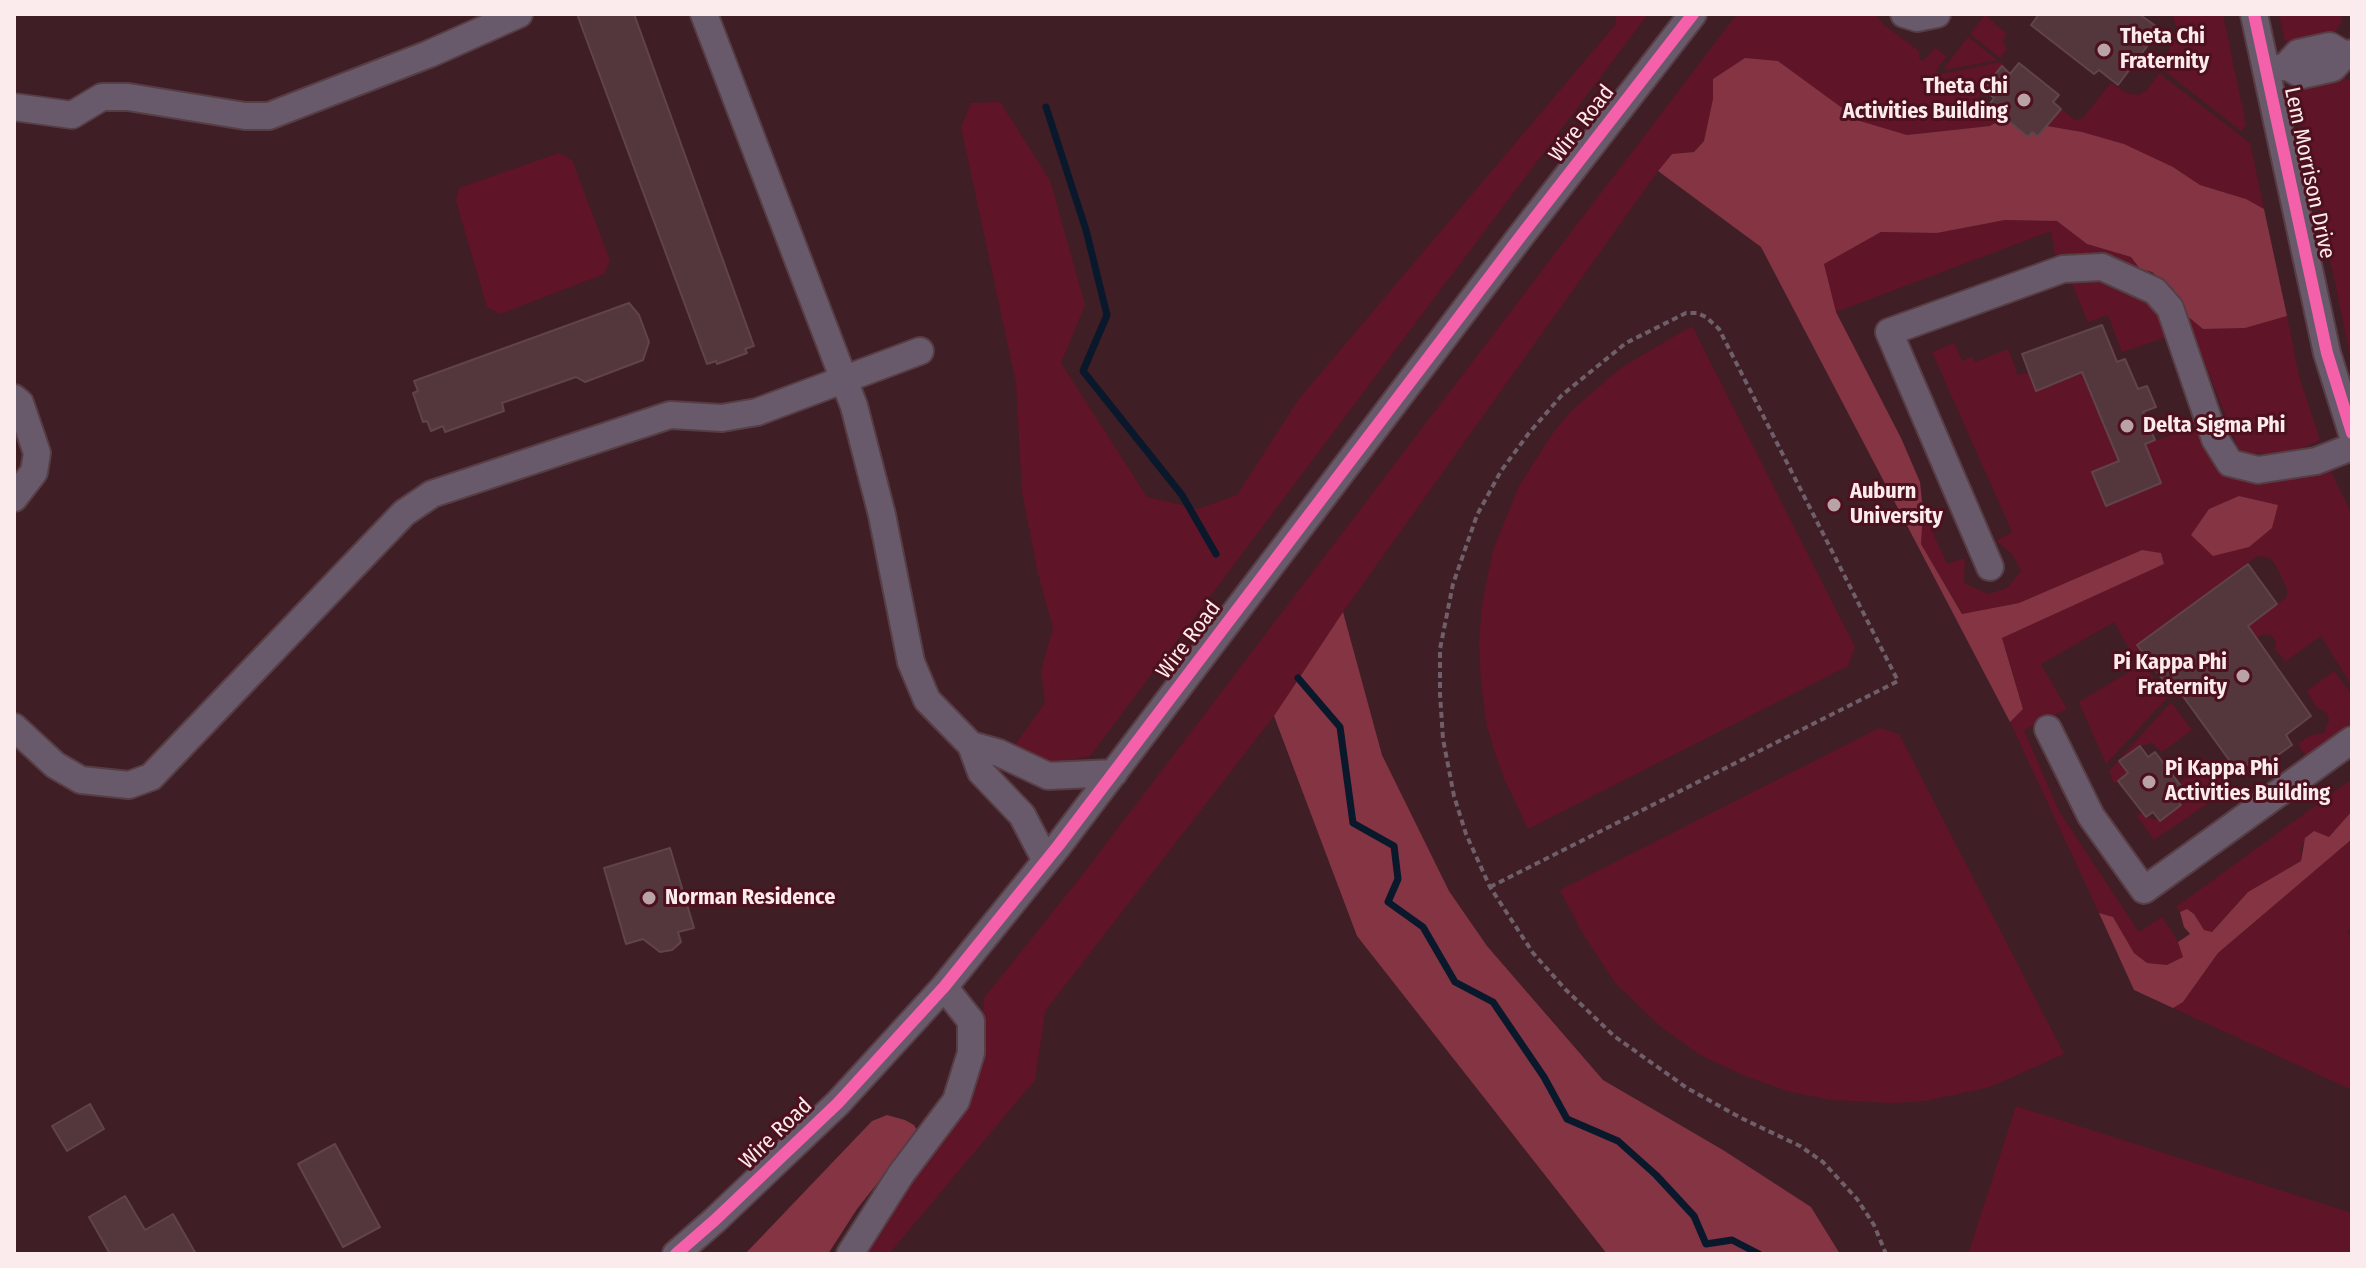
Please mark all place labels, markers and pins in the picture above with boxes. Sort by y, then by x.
place label: Theta Chi Fraternity [2120,24,2209,76]
marker: Theta Chi Fraternity [2095,41,2113,59]
place label: Theta Chi Activities Building [1843,74,2008,126]
marker: Theta Chi Activities Building [2015,91,2033,109]
place label: Delta Sigma Phi [2143,413,2285,439]
marker: Delta Sigma Phi [2118,417,2136,435]
place label: Auburn University [1850,479,1943,530]
marker: Auburn University [1825,496,1843,514]
place label: Pi Kappa Phi Fraternity [2113,650,2227,702]
marker: Pi Kappa Phi Fraternity [2234,667,2252,685]
place label: Pi Kappa Phi Activities Building [2165,756,2330,808]
marker: Pi Kappa Phi Activities Building [2140,773,2158,791]
place label: Norman Residence [665,885,835,911]
marker: Norman Residence [640,889,658,907]

